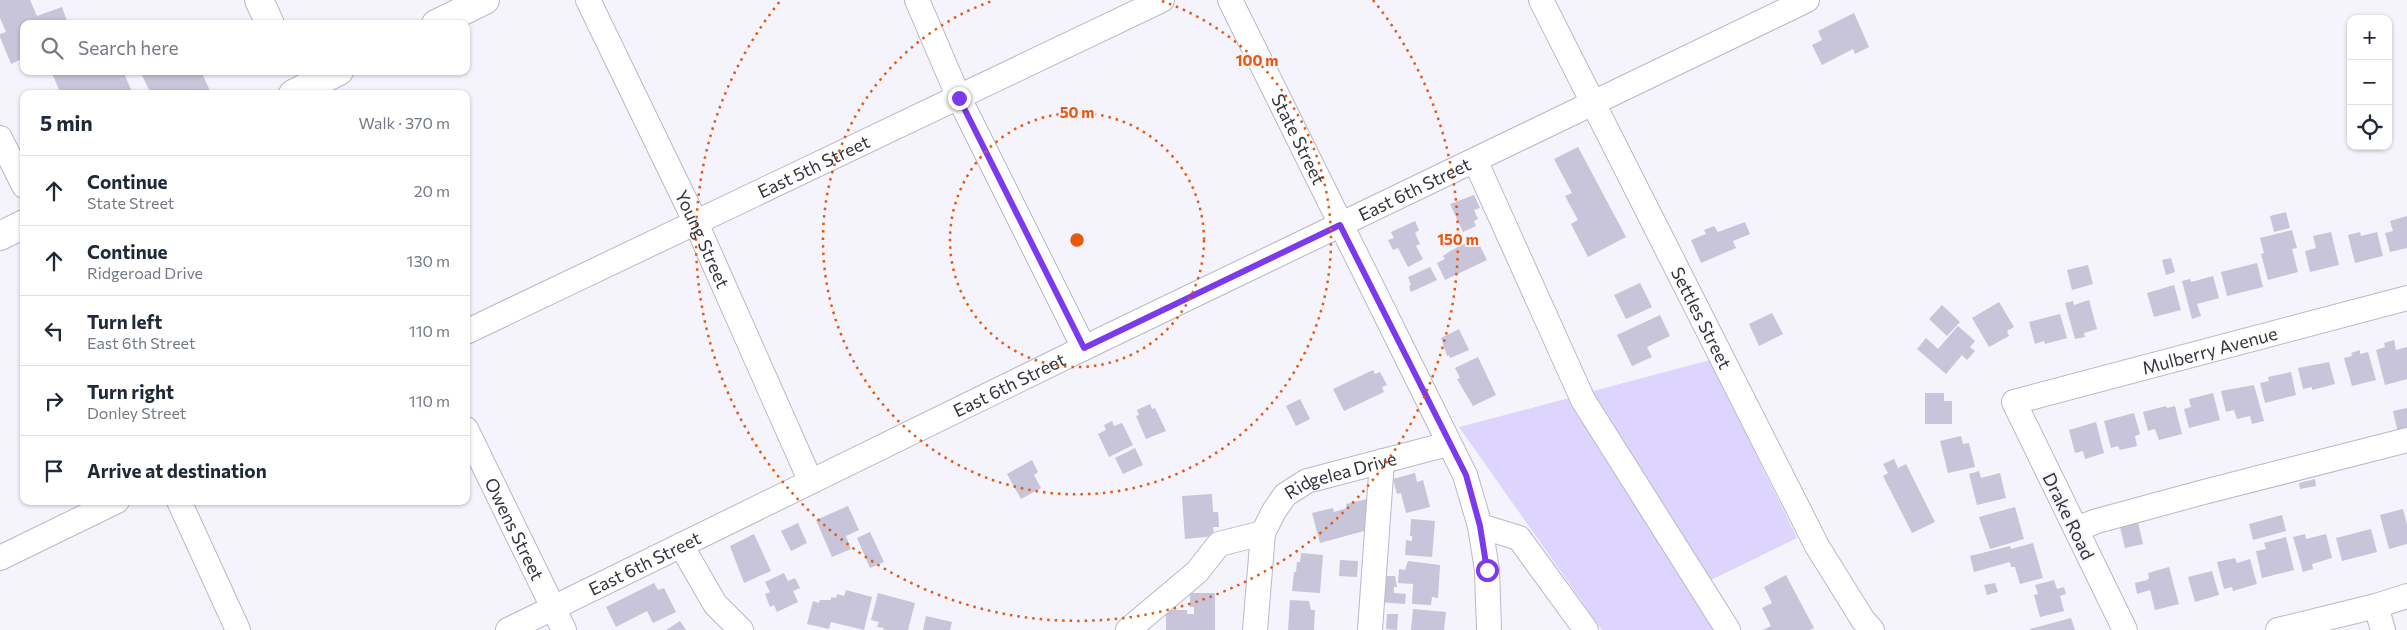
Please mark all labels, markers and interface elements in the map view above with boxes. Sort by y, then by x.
map controls [2347,15,2392,150]
button: + [2347,15,2392,60]
search box [20,20,470,75]
icon: search [38,34,66,62]
text: Search here [78,36,178,59]
text: 100 m [1236,51,1278,69]
button: − [2347,60,2392,105]
route end [948,87,971,110]
street label: State Street [1267,90,1330,188]
text: 50 m [1060,103,1094,121]
button: locate [2347,105,2392,150]
text: 5 min [40,110,93,135]
text: Walk · 370 m [359,113,450,132]
street label: East 5th Street [754,130,873,202]
street label: East 6th Street [1355,153,1474,225]
text: Continue [87,170,167,193]
icon: ahead [40,177,68,205]
text: 20 m [414,181,450,200]
street label: Young Street [671,186,734,291]
text: State Street [87,193,174,212]
text: 150 m [1437,230,1479,248]
centre of rings [1068,231,1086,249]
text: Continue [87,240,167,263]
icon: ahead [40,247,68,275]
text: 130 m [407,251,450,270]
text: Ridgeroad Drive [87,263,203,282]
street label: Settles Street [1667,263,1737,372]
text: Turn left [87,310,162,333]
icon: left [40,317,68,345]
text: 110 m [409,321,450,340]
street label: Mulberry Avenue [2140,322,2280,379]
text: East 6th Street [87,333,195,352]
street label: East 6th Street [949,348,1069,421]
text: Turn right [87,380,174,403]
icon: right [40,387,68,415]
text: 110 m [409,391,450,410]
text: Donley Street [87,403,186,422]
street label: Ridgelea Drive [1280,447,1399,504]
icon: arrive [40,457,68,485]
text: Arrive at destination [87,459,267,482]
street label: Drake Road [2039,469,2099,563]
street label: Owens Street [480,474,549,584]
street label: East 6th Street [585,526,704,600]
route start [1476,559,1499,582]

